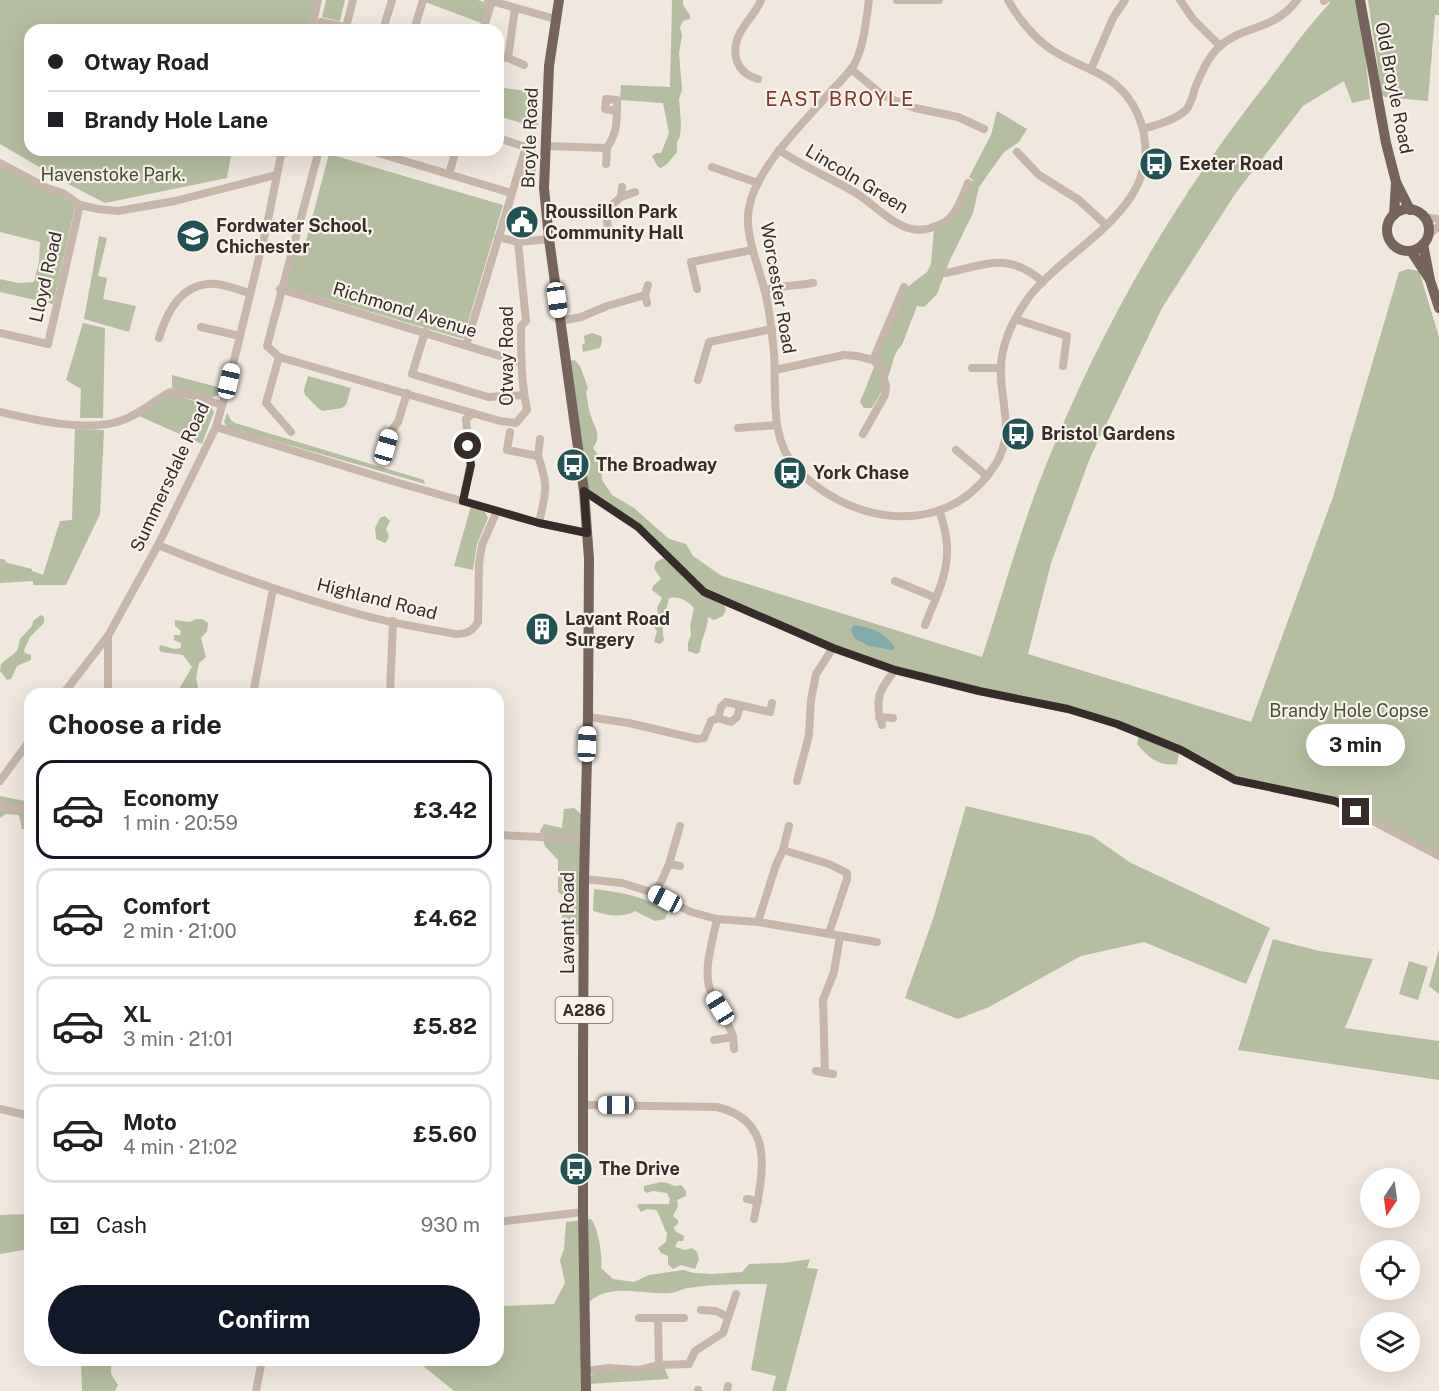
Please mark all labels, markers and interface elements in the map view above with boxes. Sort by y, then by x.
street label: Old Broyle Road [1371,20,1418,156]
text: Otway Road [84,49,209,75]
street label: Broyle Road [517,87,542,189]
district label: EAST BROYLE [765,87,915,111]
text: Brandy Hole Lane [84,107,268,133]
street label: Lincoln Green [802,140,912,218]
bus stop icon: Exeter Road [1138,146,1174,182]
place label: Exeter Road [1179,153,1283,174]
park label: Havenstoke Park. [40,164,186,185]
place label: Roussillon Park Community Hall [545,201,684,243]
public building icon: Roussillon Park Community Hall [504,204,540,240]
place label: Fordwater School, Chichester [216,215,373,257]
school or university icon: Fordwater School, Chichester [175,218,211,254]
street label: Worcester Road [757,221,800,355]
street label: Lloyd Road [25,229,66,324]
street label: Richmond Avenue [331,278,480,341]
car [546,281,568,319]
street label: Otway Road [496,306,517,406]
car [216,361,242,401]
street label: Summersdale Road [126,399,213,555]
bus stop icon: Bristol Gardens [1000,416,1036,452]
place label: Bristol Gardens [1041,423,1175,444]
car [372,427,400,467]
route start [454,432,481,459]
bus stop icon: The Broadway [555,447,591,483]
place label: The Broadway [596,454,717,475]
bus stop icon: York Chase [772,455,808,491]
place label: York Chase [813,462,909,483]
street label: Highland Road [315,573,439,624]
place label: Lavant Road Surgery [565,608,670,650]
building icon: Lavant Road Surgery [524,611,560,647]
park label: Brandy Hole Copse [1269,700,1429,721]
text: Choose a ride [48,708,222,740]
callout: 3 min [1306,725,1406,767]
car [577,726,597,762]
text: 3 min [1329,733,1382,757]
icon: car [51,783,105,837]
text: Economy [123,785,219,811]
text: £3.42 [414,797,477,823]
route end [1342,798,1369,825]
text: 1 min · 20:59 [123,811,238,835]
street label: Lavant Road [557,872,578,974]
car [645,883,685,915]
icon: car [51,891,105,945]
text: Comfort [123,893,210,919]
text: £4.62 [414,905,477,931]
text: 2 min · 21:00 [123,919,237,943]
car [703,988,737,1028]
road number: A286 [556,997,612,1023]
icon: car [51,999,105,1053]
text: XL [123,1001,151,1027]
text: £5.82 [413,1013,477,1039]
text: 3 min · 21:01 [123,1027,234,1051]
car [598,1096,634,1114]
icon: car [51,1107,105,1161]
text: Moto [123,1109,177,1135]
text: £5.60 [413,1121,477,1147]
text: 4 min · 21:02 [123,1135,237,1159]
bus stop icon: The Drive [558,1151,594,1187]
place label: The Drive [599,1158,680,1179]
north arrow [1360,1168,1420,1228]
map controls [1360,1168,1420,1372]
icon: cash [48,1209,81,1242]
text: Cash [96,1212,147,1238]
text: 930 m [421,1213,480,1237]
button: locate [1360,1240,1420,1300]
button: Confirm [48,1285,480,1354]
button: layers [1360,1312,1420,1372]

